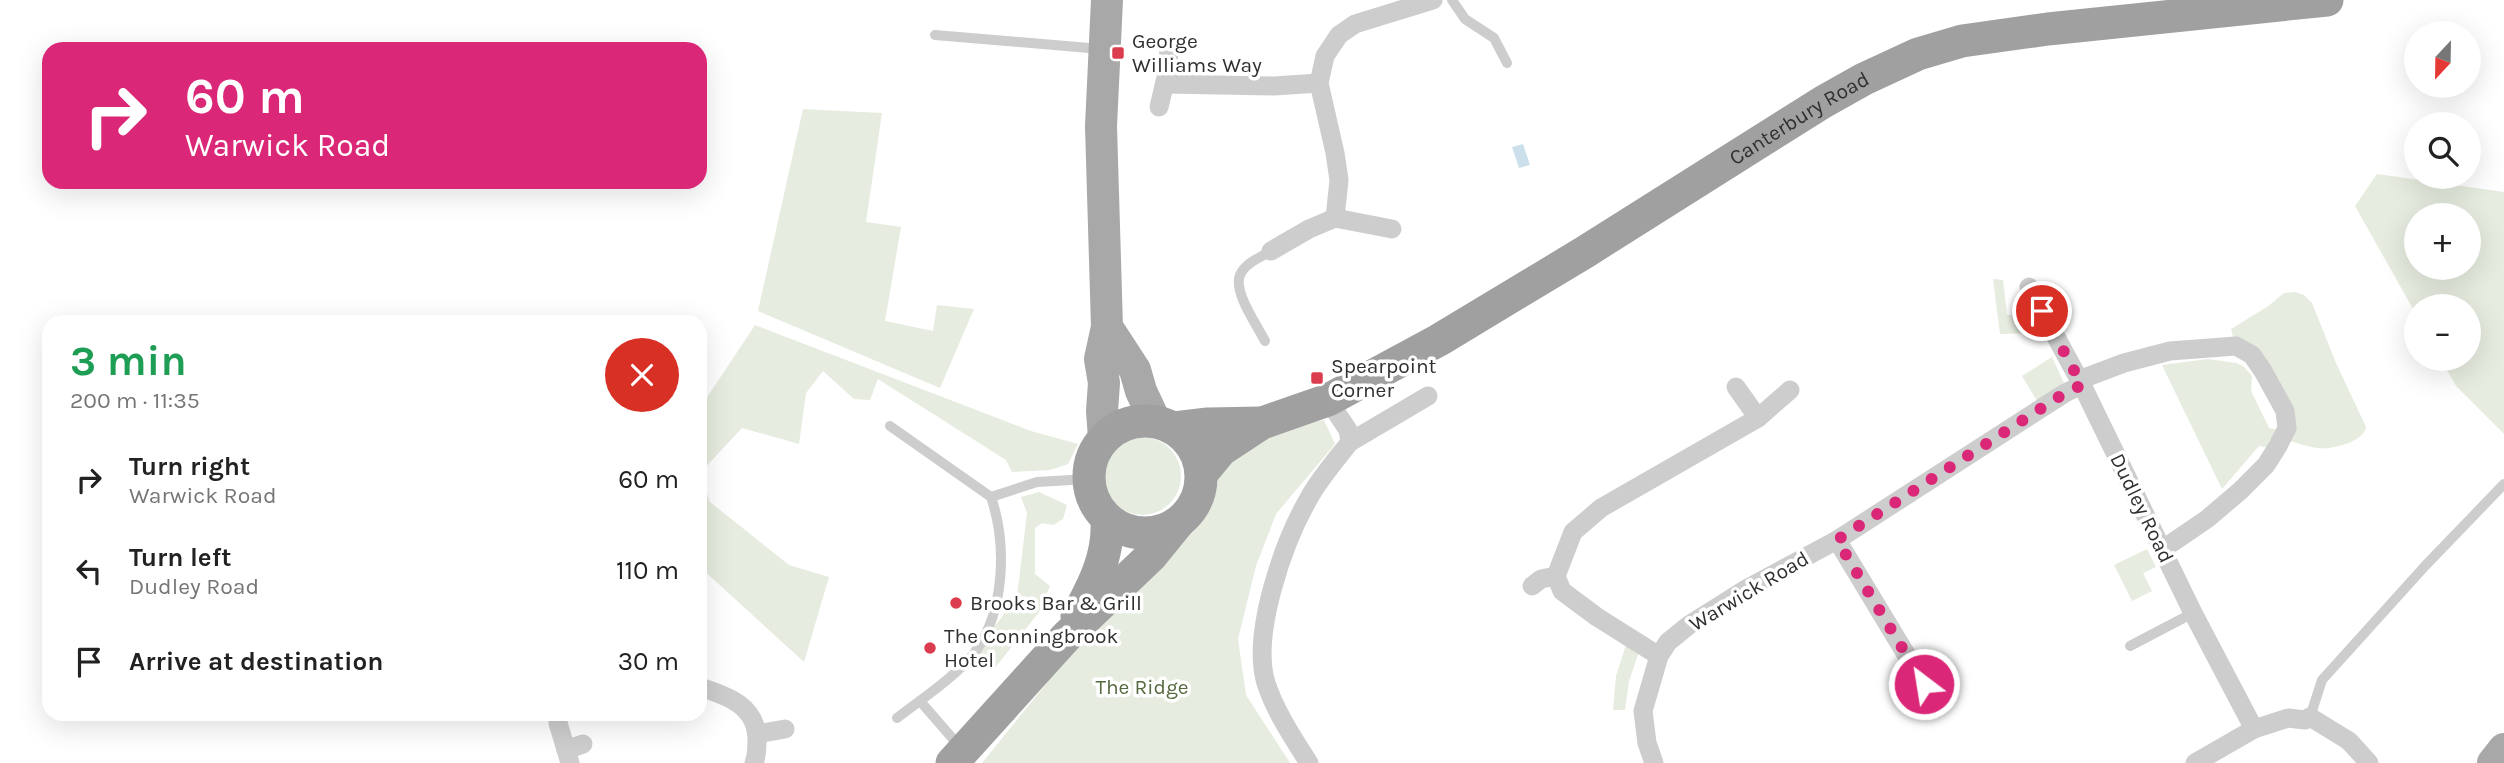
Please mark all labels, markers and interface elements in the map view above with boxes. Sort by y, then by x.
north arrow [2404,21,2482,98]
map controls [2404,21,2481,371]
place label: George Williams Way [1132,29,1262,77]
marker: George Williams Way [1110,45,1126,61]
street label: Canterbury Road [1725,67,1873,170]
text: 60 m [185,68,305,125]
icon: right [70,70,161,161]
button: search [2404,112,2481,189]
text: Warwick Road [185,127,390,164]
button: + [2404,203,2481,280]
pin [2012,281,2072,341]
icon: arrive [2023,292,2061,330]
button: − [2404,294,2481,371]
text: 3 min [70,336,187,386]
button: close [605,338,679,412]
place label: Spearpoint Corner [1331,354,1437,402]
marker: Spearpoint Corner [1309,370,1325,386]
text: 200 m · 11:35 [70,387,200,414]
street label: Dudley Road [2105,449,2179,567]
text: Turn right [129,451,250,482]
icon: right [70,461,108,499]
text: 60 m [618,464,679,495]
text: Warwick Road [129,482,277,509]
text: Turn left [129,542,231,573]
street label: Warwick Road [1685,546,1813,636]
icon: left [70,552,108,590]
text: 110 m [616,555,679,586]
text: Dudley Road [129,573,259,600]
place label: Brooks Bar & Grill [970,591,1142,615]
marker: Brooks Bar & Grill [948,595,964,611]
place label: The Conningbrook Hotel [944,624,1118,672]
marker: The Conningbrook Hotel [922,640,938,656]
icon: arrive [70,643,108,681]
text: Arrive at destination [129,646,383,677]
text: 30 m [618,646,679,677]
position arrow [1887,647,1961,721]
park label: The Ridge [1095,675,1189,699]

